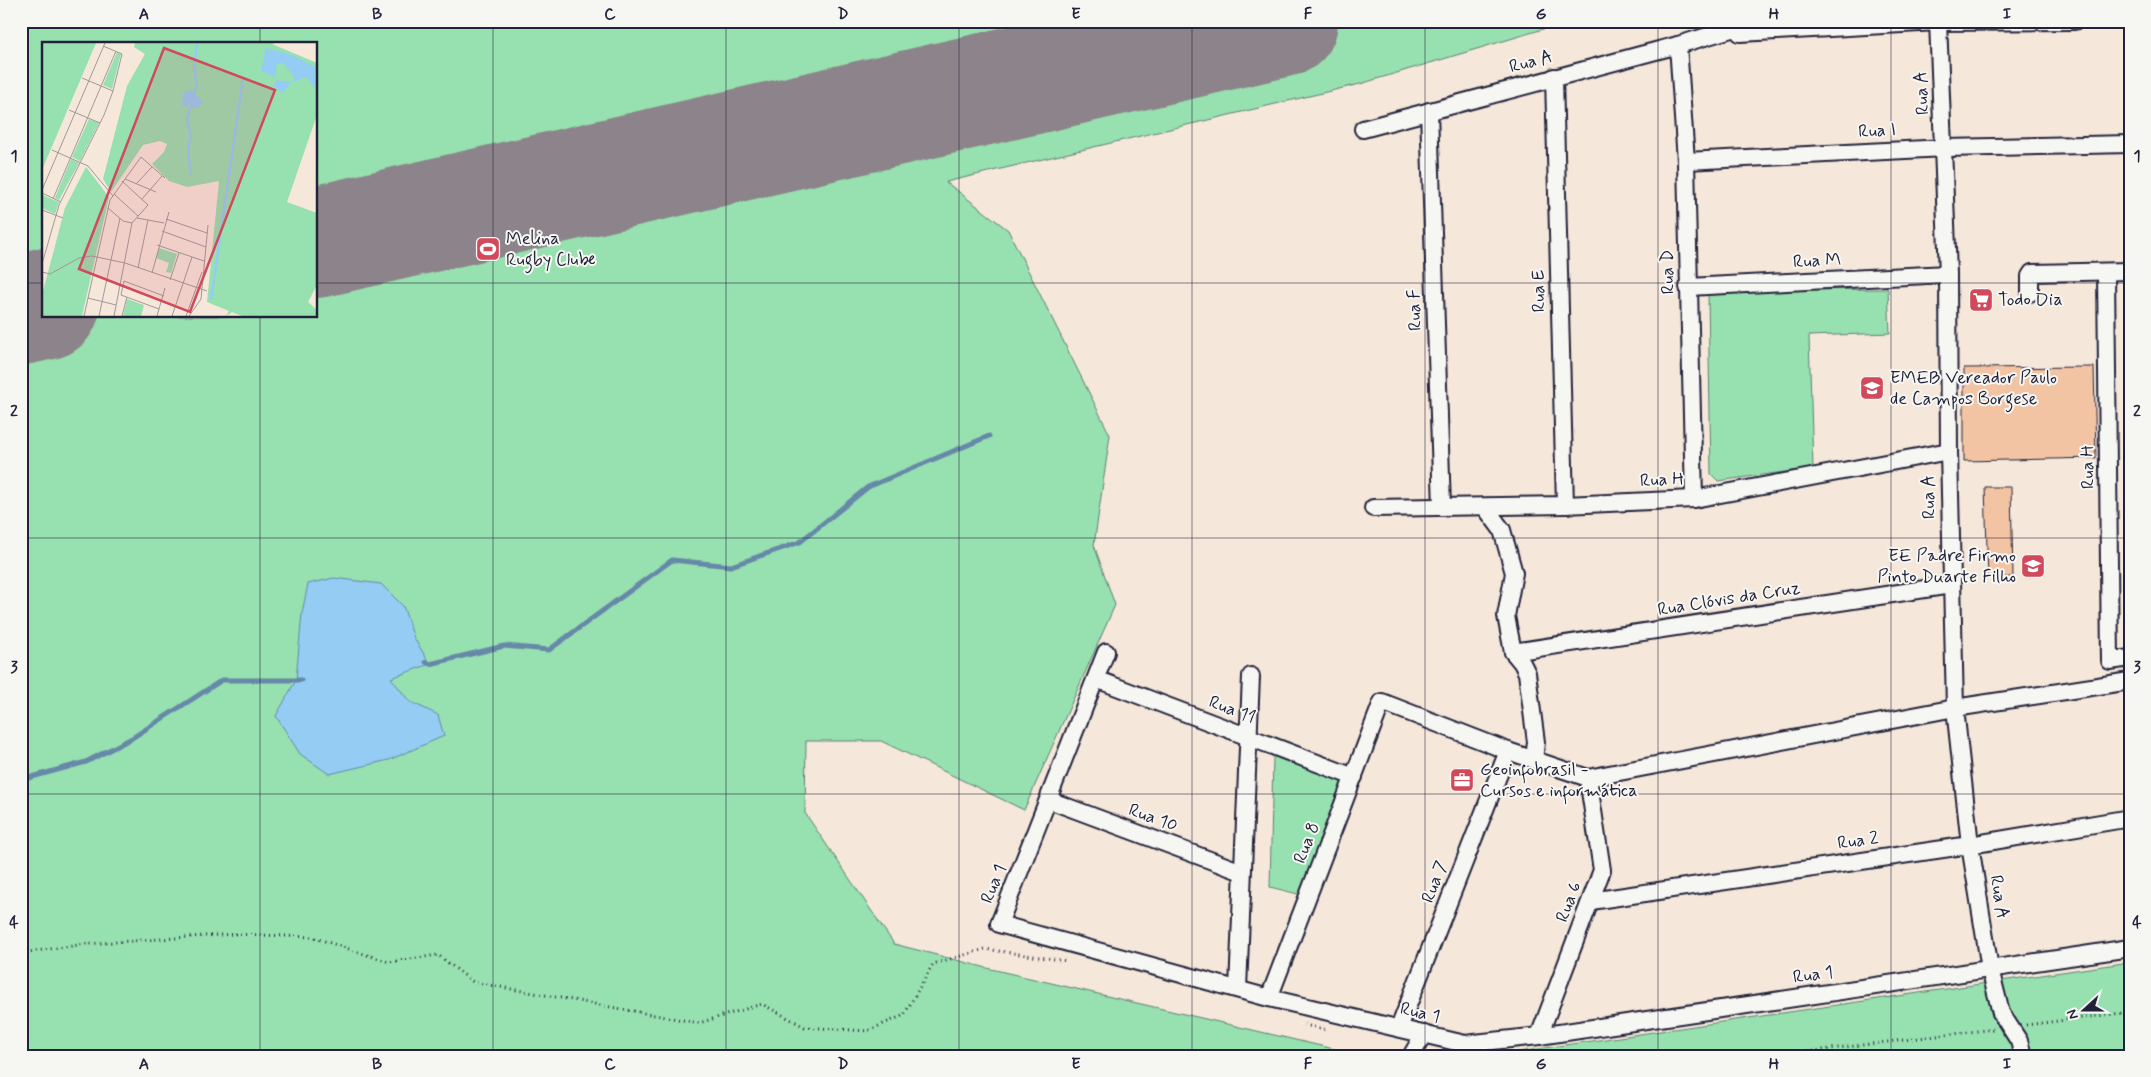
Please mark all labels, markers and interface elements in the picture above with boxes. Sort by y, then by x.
text: A [139,4,149,25]
text: B [372,4,382,25]
text: C [604,4,616,25]
text: D [837,4,849,25]
text: E [1071,4,1081,25]
text: F [1304,4,1313,25]
text: G [1536,4,1547,25]
text: H [1769,4,1780,25]
text: I [2003,4,2012,25]
inset map [42,42,318,318]
street label: Rua A [1507,45,1555,79]
street label: Rua A [1909,70,1935,116]
street label: Rua I [1858,118,1896,144]
text: 1 [10,146,18,167]
text: 1 [2133,146,2141,167]
place label: Melina Rugby Clube [506,227,596,274]
sports icon: Melina Rugby Clube [475,236,501,262]
street label: Rua M [1792,248,1842,274]
street label: Rua D [1656,249,1680,295]
street label: Rua E [1527,269,1551,313]
supermarket icon: Todo Dia [1968,287,1994,313]
place label: Todo Dia [1998,288,2063,312]
street label: Rua F [1402,289,1428,331]
place label: EMEB Vereador Paulo de Campos Borgese [1890,366,2057,413]
school or university icon: EMEB Vereador Paulo de Campos Borgese [1859,375,1885,401]
text: 2 [10,401,18,422]
text: 2 [2133,401,2141,422]
street label: Rua H [2076,445,2100,489]
street label: Rua H [1639,467,1685,493]
street label: Rua A [1917,475,1941,519]
place label: EE Padre Firmo Pinto Duarte Filho [1877,544,2016,589]
school or university icon: EE Padre Firmo Pinto Duarte Filho [2020,553,2046,579]
street label: Rua Clóvis da Cruz [1656,576,1802,622]
text: 3 [10,657,18,678]
text: 3 [2133,657,2141,678]
street label: Rua 11 [1205,690,1259,730]
place label: Geoinfobrasil - Cursos e informática [1480,758,1637,805]
office icon: Geoinfobrasil - Cursos e informática [1449,767,1475,793]
street label: Rua 10 [1125,798,1181,838]
street label: Rua 8 [1288,819,1326,867]
street label: Rua 2 [1836,826,1880,856]
street label: Rua 7 [1416,857,1454,906]
street label: Rua 1 [975,861,1013,907]
street label: Rua A [1984,873,2014,921]
street label: Rua 6 [1550,878,1588,926]
text: 4 [9,912,19,933]
text: 4 [2132,912,2142,933]
street label: Rua 1 [1791,960,1835,990]
north arrow [2058,984,2108,1034]
street label: Rua 1 [1398,997,1442,1029]
text: N [2063,1007,2083,1022]
text: A [139,1054,149,1075]
text: B [372,1054,382,1075]
text: C [604,1054,616,1075]
text: D [837,1054,849,1075]
text: E [1071,1054,1081,1075]
text: F [1304,1054,1313,1075]
text: G [1536,1054,1547,1075]
text: H [1769,1054,1780,1075]
text: I [2003,1054,2012,1075]

